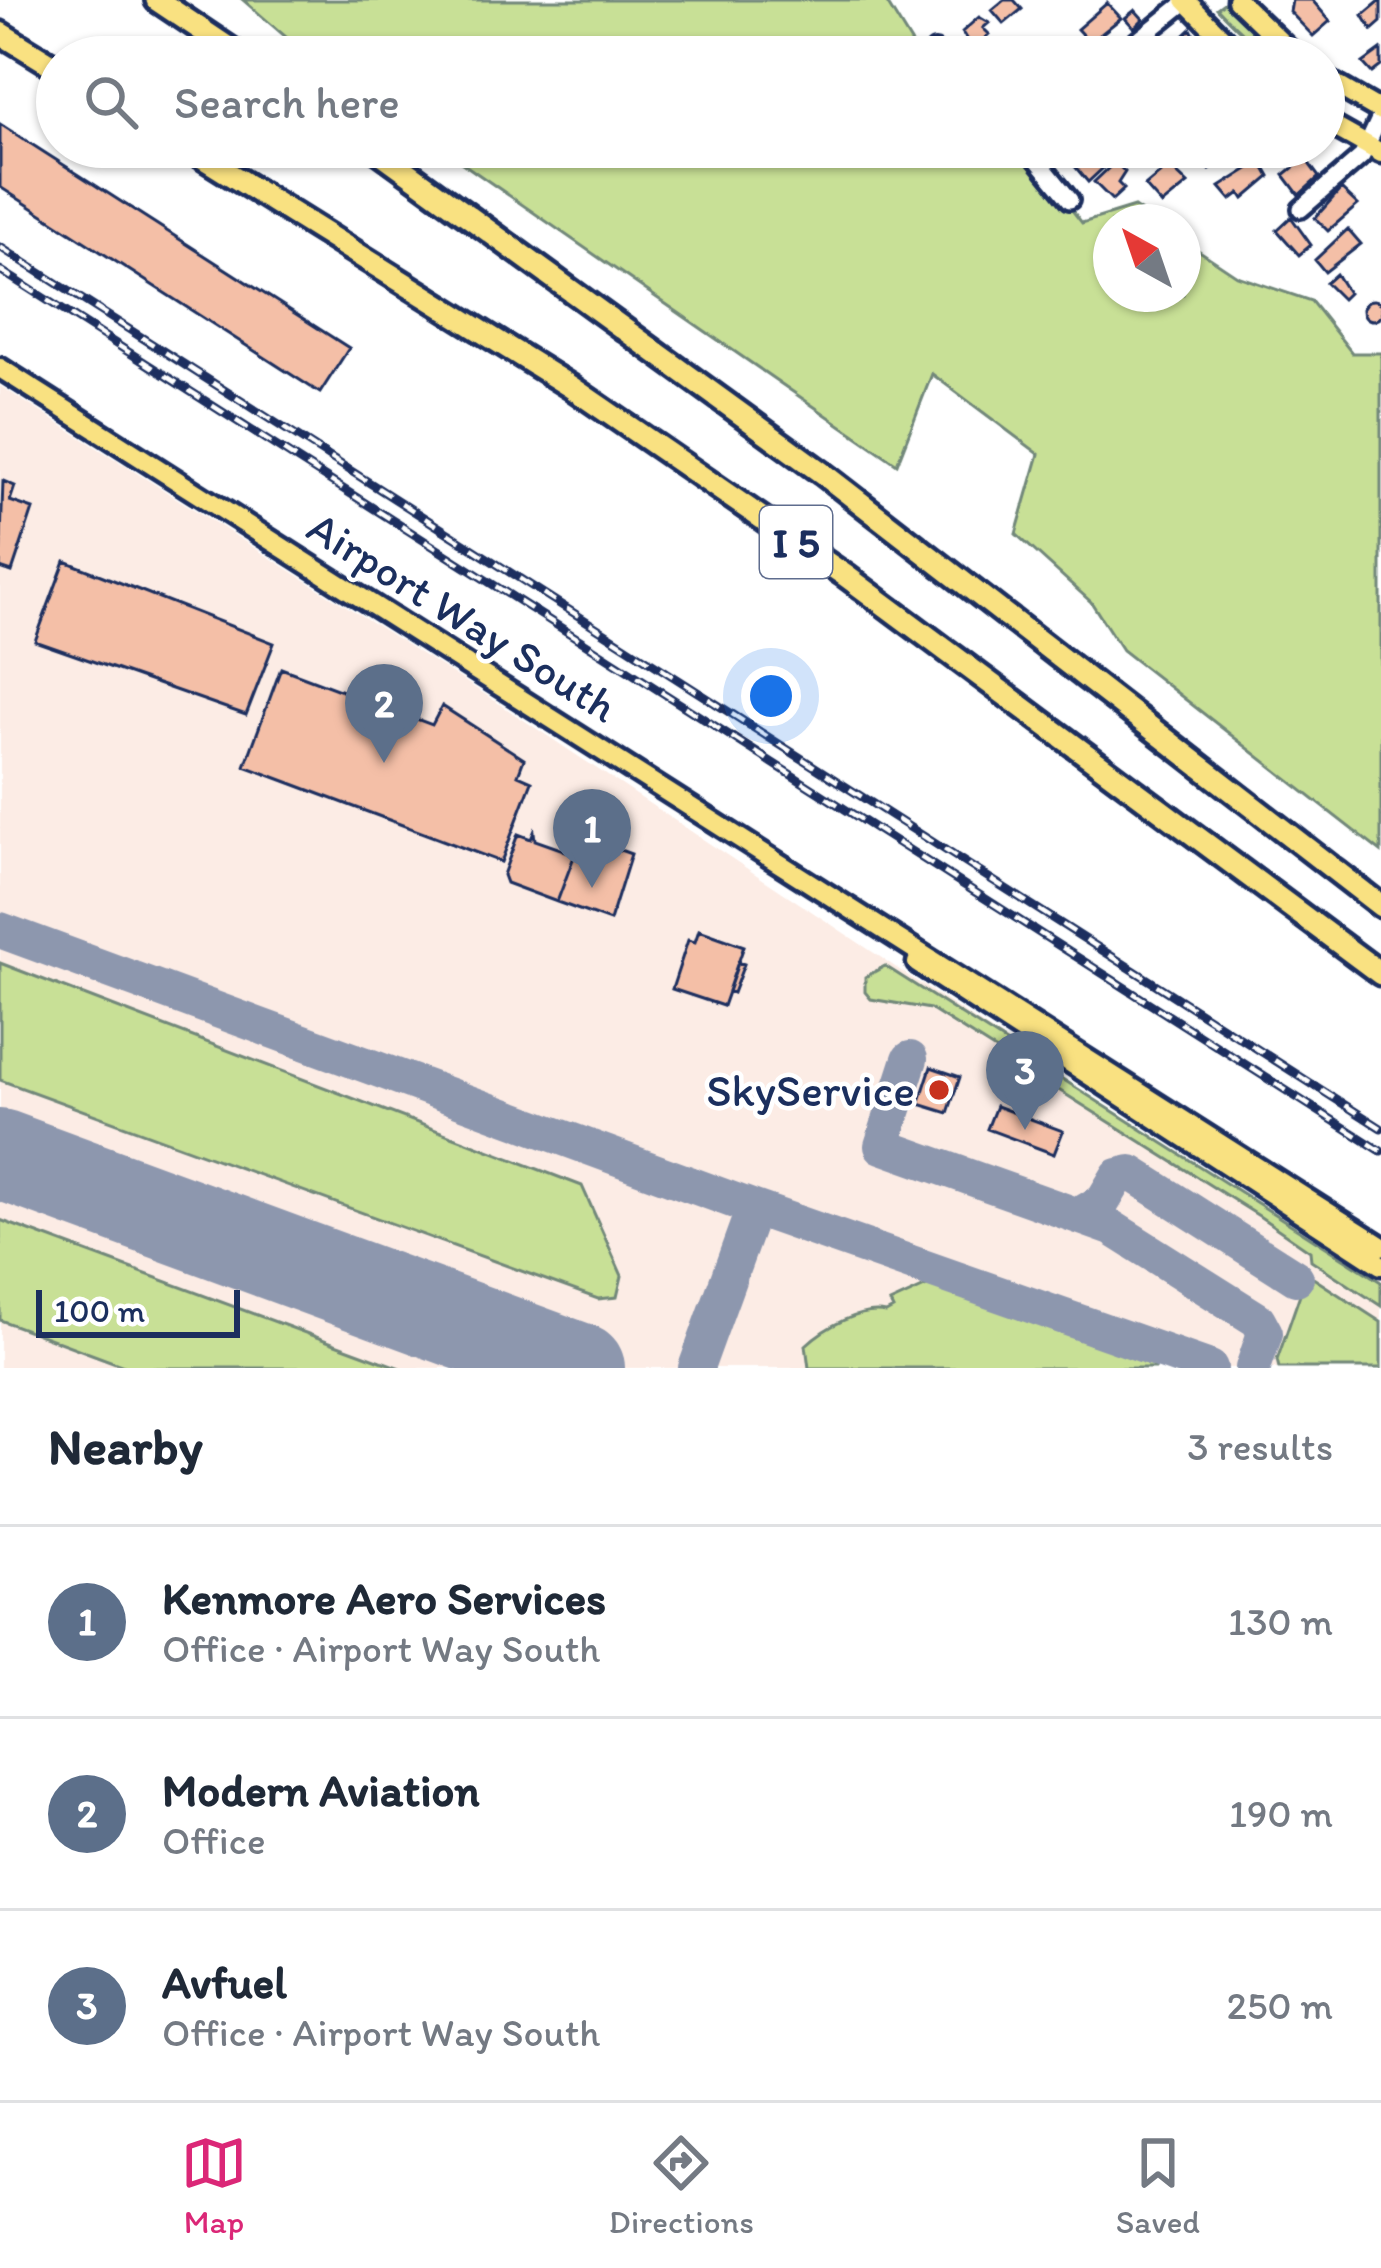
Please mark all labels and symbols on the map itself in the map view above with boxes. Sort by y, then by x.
north arrow [1093,204,1201,312]
street label: Airport Way South [298,499,628,733]
road number: I 5 [760,506,832,578]
pin: 2 [345,664,423,763]
your location [741,666,801,726]
pin: 1 [553,789,631,888]
pin: 3 [986,1031,1064,1130]
place label: SkyService [706,1063,915,1117]
marker: SkyService [926,1077,952,1103]
scale bar [36,1284,240,1337]

